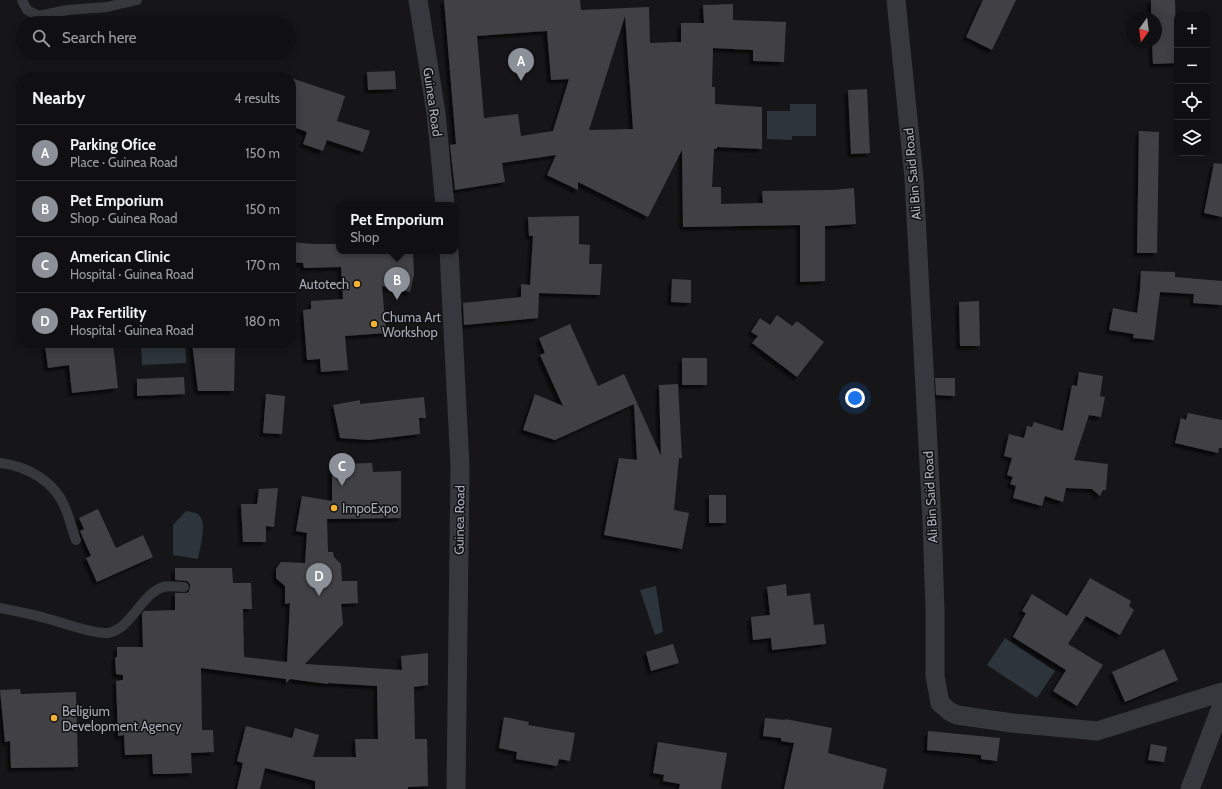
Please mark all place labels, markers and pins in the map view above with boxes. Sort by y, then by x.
pin: A [508,48,534,81]
pin: B [384,267,410,300]
place label: Autotech [299,276,349,292]
marker: Autotech [352,279,362,289]
place label: Chuma Art Workshop [382,309,442,340]
marker: Chuma Art Workshop [369,319,379,329]
pin: C [329,453,355,486]
place label: ImpoExpo [342,500,399,516]
marker: ImpoExpo [329,503,339,513]
pin: D [306,563,332,596]
place label: Beligium Development Agency [62,703,182,734]
marker: Beligium Development Agency [49,713,59,723]

